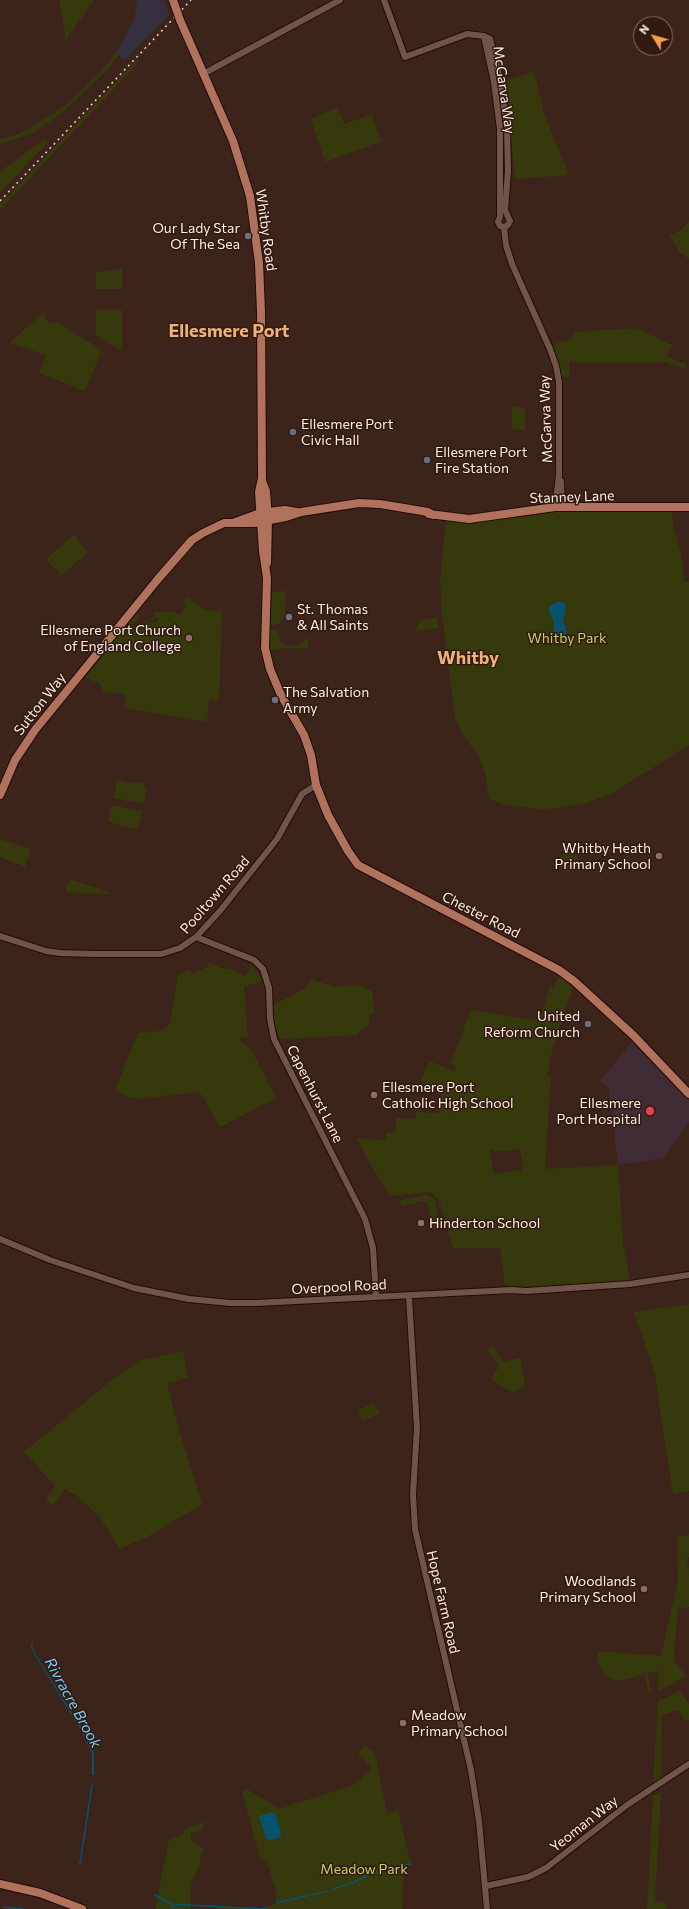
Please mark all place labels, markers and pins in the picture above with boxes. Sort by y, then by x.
place label: Our Lady Star Of The Sea [152,220,240,252]
marker: Our Lady Star Of The Sea [243,231,253,241]
place label: Ellesmere Port Civic Hall [301,416,393,448]
marker: Ellesmere Port Civic Hall [288,427,298,437]
place label: Ellesmere Port Fire Station [435,444,527,476]
marker: Ellesmere Port Fire Station [422,455,432,465]
place label: St. Thomas & All Saints [297,601,369,634]
marker: St. Thomas & All Saints [284,612,294,622]
place label: Ellesmere Port Church of England College [40,622,181,654]
marker: Ellesmere Port Church of England College [184,633,194,643]
place label: The Salvation Army [283,684,369,716]
marker: The Salvation Army [270,695,280,705]
place label: Whitby Heath Primary School [555,840,651,872]
marker: Whitby Heath Primary School [654,851,664,861]
place label: United Reform Church [484,1008,580,1040]
marker: United Reform Church [583,1019,593,1029]
place label: Ellesmere Port Catholic High School [382,1079,514,1112]
marker: Ellesmere Port Catholic High School [369,1090,379,1100]
place label: Ellesmere Port Hospital [556,1095,641,1128]
marker: Ellesmere Port Hospital [644,1105,656,1117]
place label: Hinderton School [429,1215,540,1231]
marker: Hinderton School [416,1218,426,1228]
place label: Woodlands Primary School [540,1573,636,1606]
marker: Woodlands Primary School [639,1584,649,1594]
place label: Meadow Primary School [411,1707,507,1740]
marker: Meadow Primary School [398,1718,408,1728]

